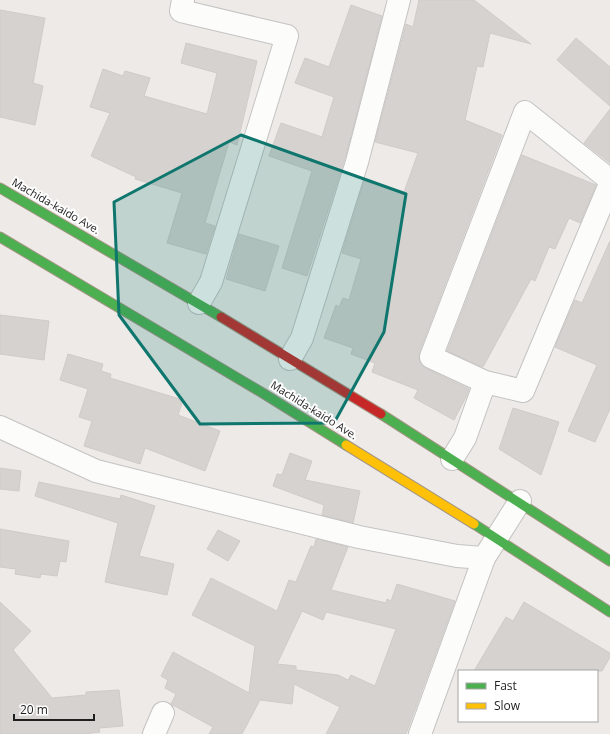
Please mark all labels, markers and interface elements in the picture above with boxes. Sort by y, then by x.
street label: Machida-kaido Ave. [9,174,103,237]
street label: Machida-kaido Ave. [268,377,361,442]
legend [458,670,598,722]
text: Fast [494,677,517,694]
scale bar [14,696,94,722]
text: Slow [494,697,521,714]
text: 20 m [20,701,48,718]

